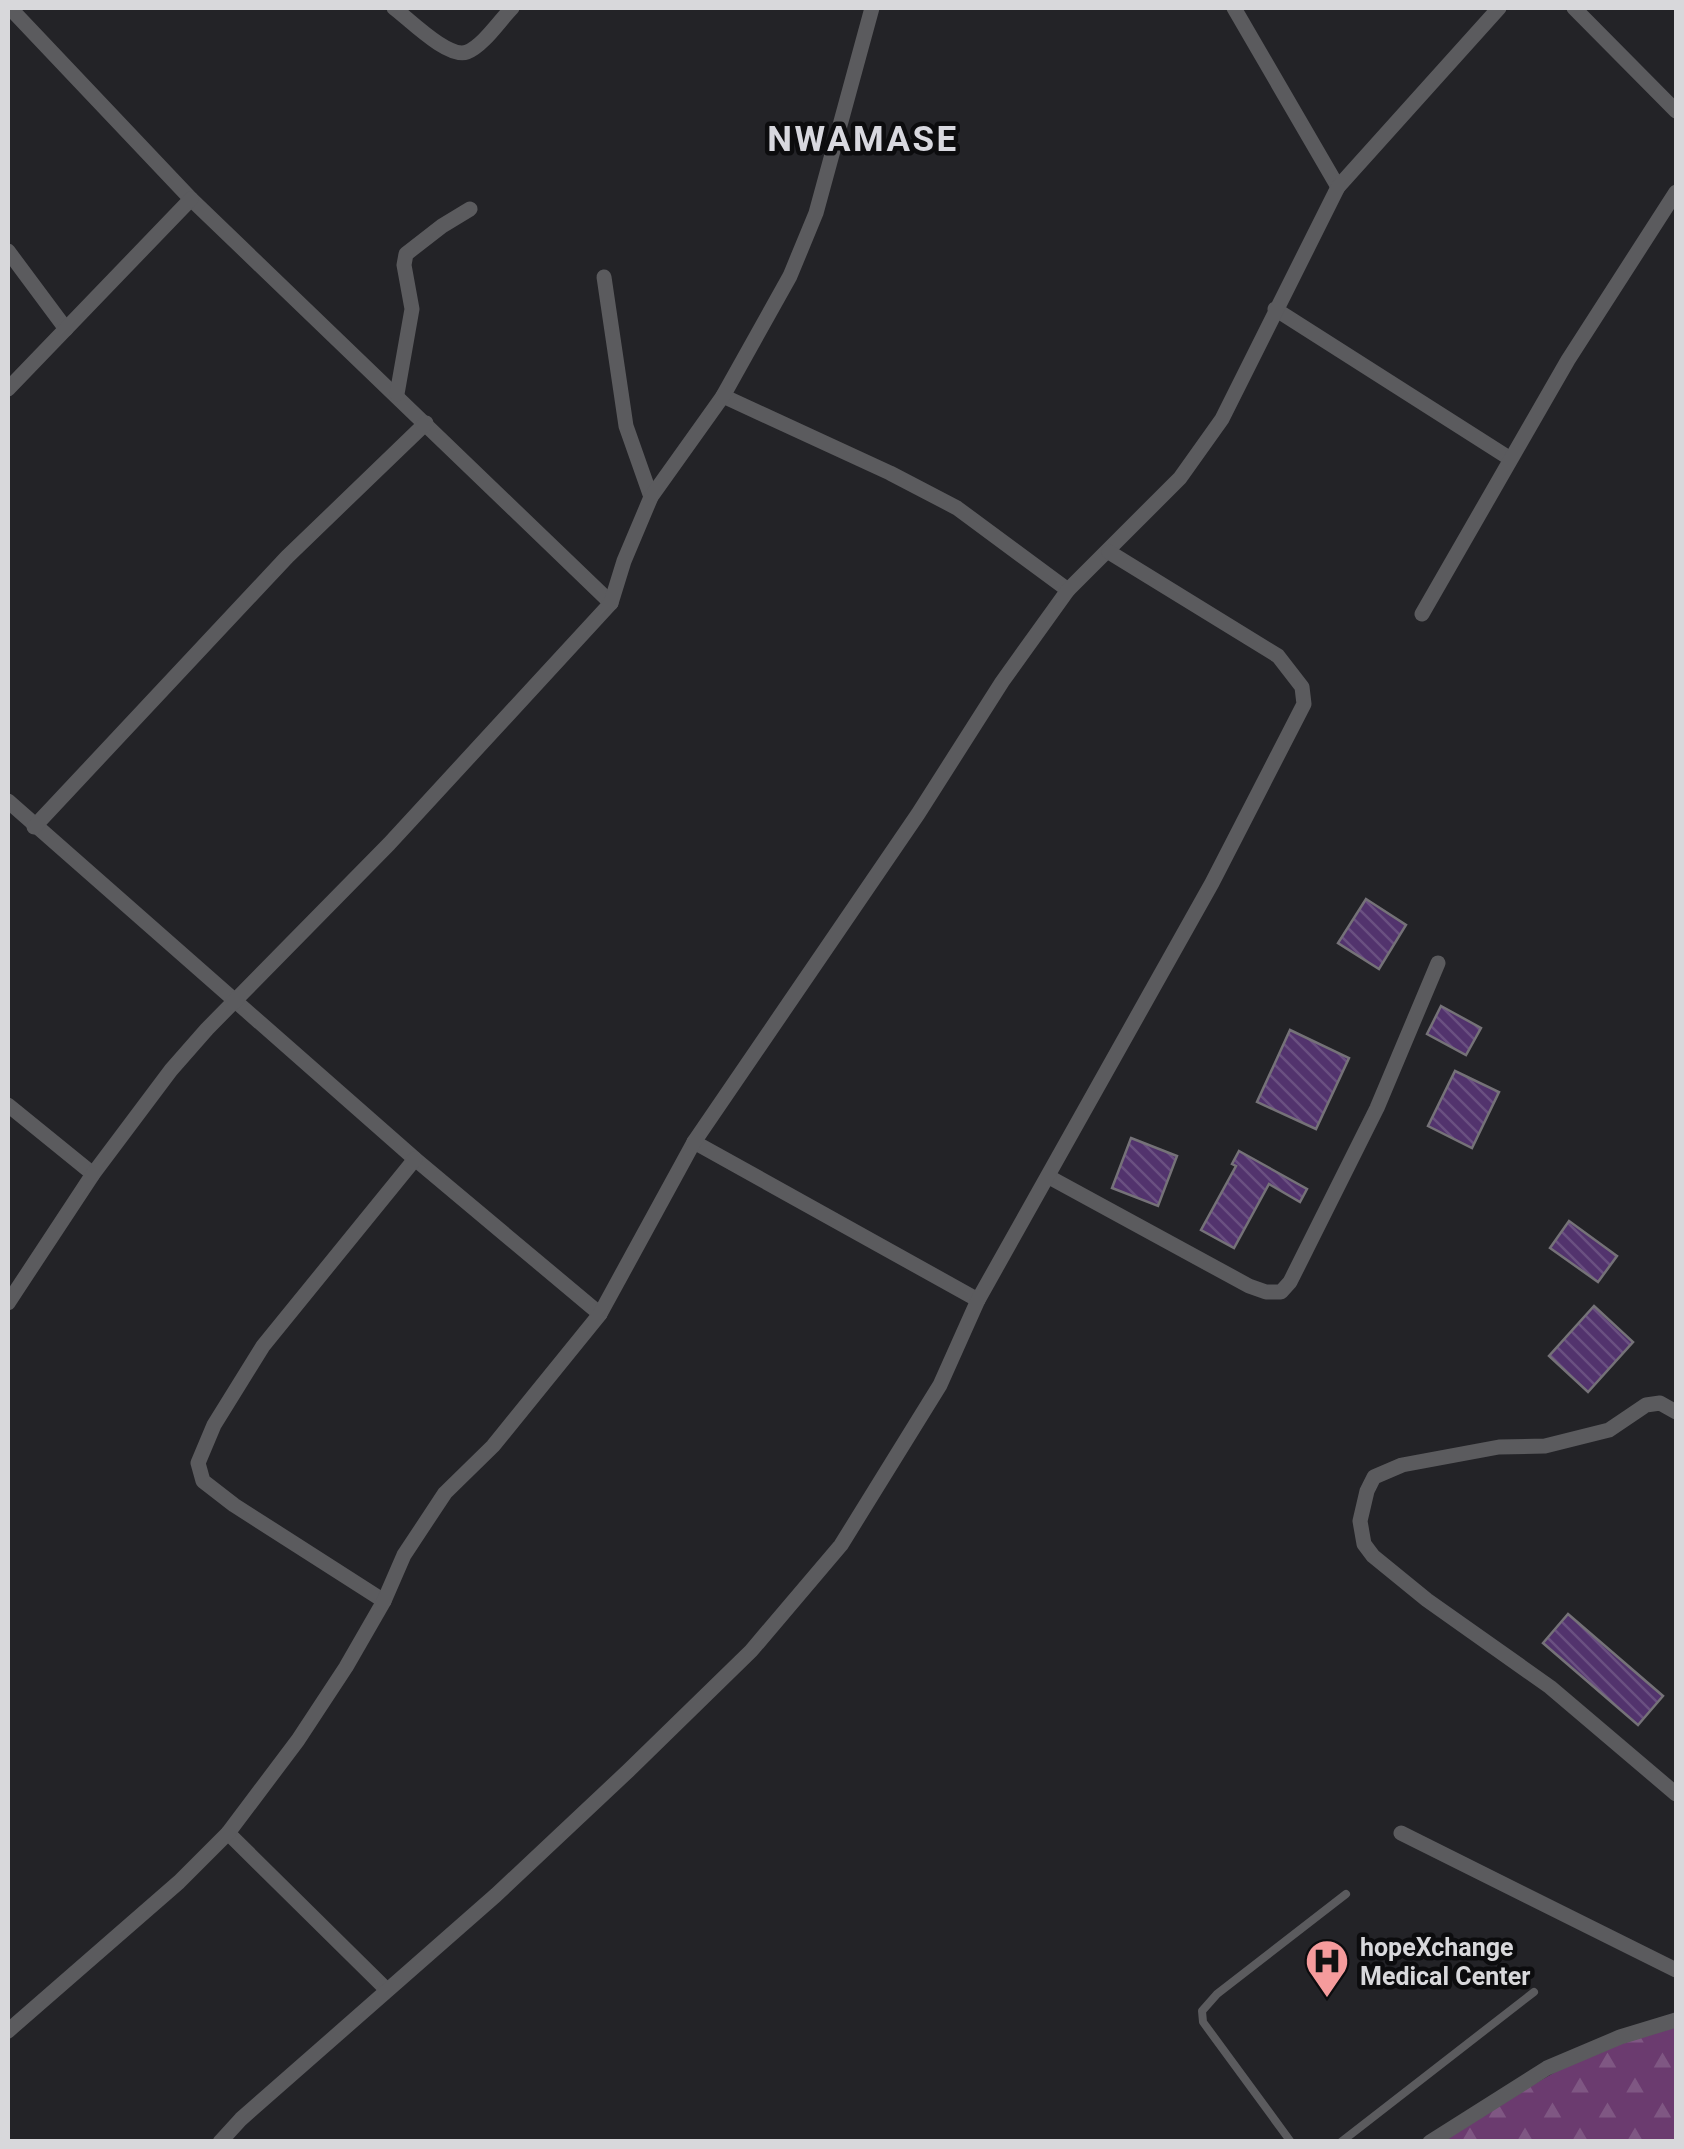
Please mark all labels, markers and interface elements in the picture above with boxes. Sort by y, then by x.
district label: NWAMASE [767,119,959,160]
place label: hopeXchange Medical Center [1360,1933,1530,1991]
hospital icon: hopeXchange Medical Center [1304,1938,1350,1999]

